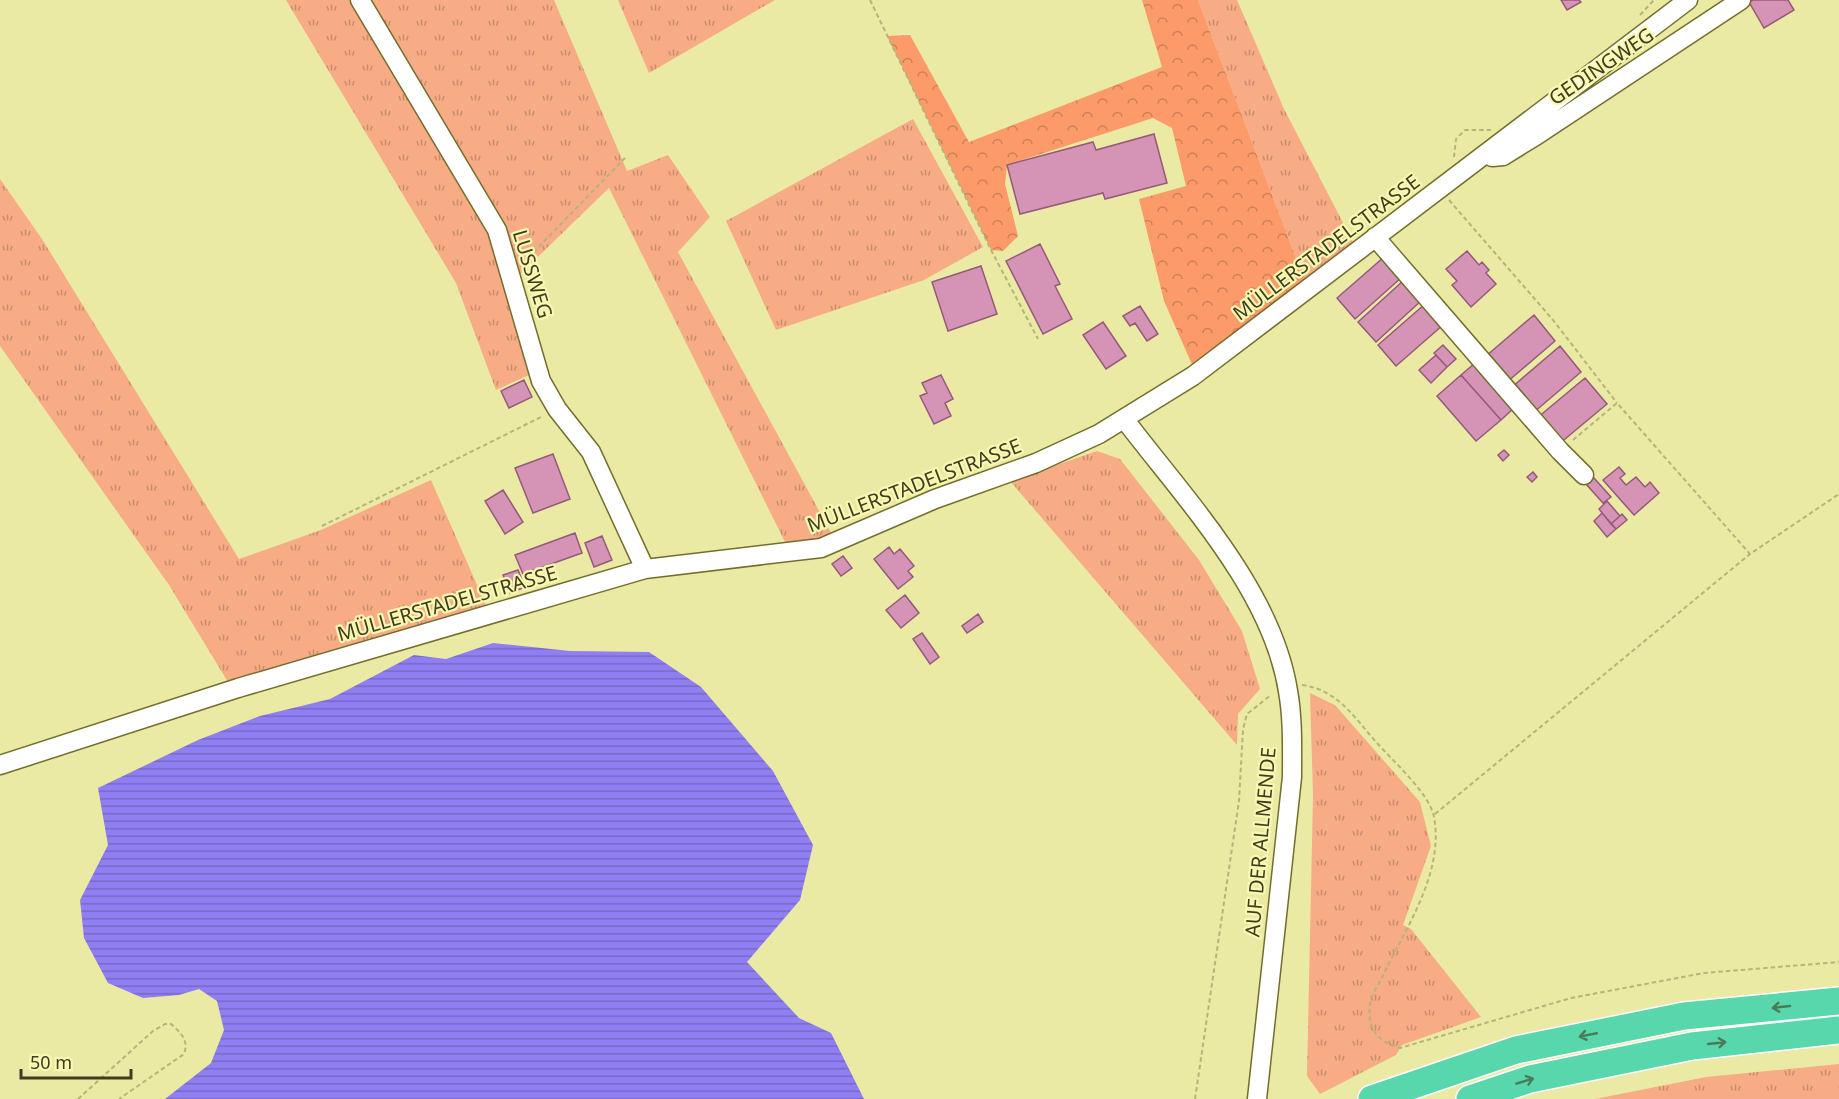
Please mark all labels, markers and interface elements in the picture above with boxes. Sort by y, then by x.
street label: GEDINGWEG [1543,21,1659,111]
street label: MÜLLERSTADELSTRASSE [1227,168,1425,326]
street label: LUSSWEG [507,226,559,322]
street label: MÜLLERSTADELSTRASSE [803,432,1025,538]
street label: MÜLLERSTADELSTRASSE [334,559,560,647]
street label: AUF DER ALLMENDE [1238,746,1282,938]
one-way arrow [1771,1002,1791,1013]
one-way arrow [1579,1030,1598,1041]
one-way arrow [1706,1037,1726,1048]
scale bar [21,1042,130,1080]
text: 50 m [30,1050,72,1074]
one-way arrow [1516,1075,1535,1086]

